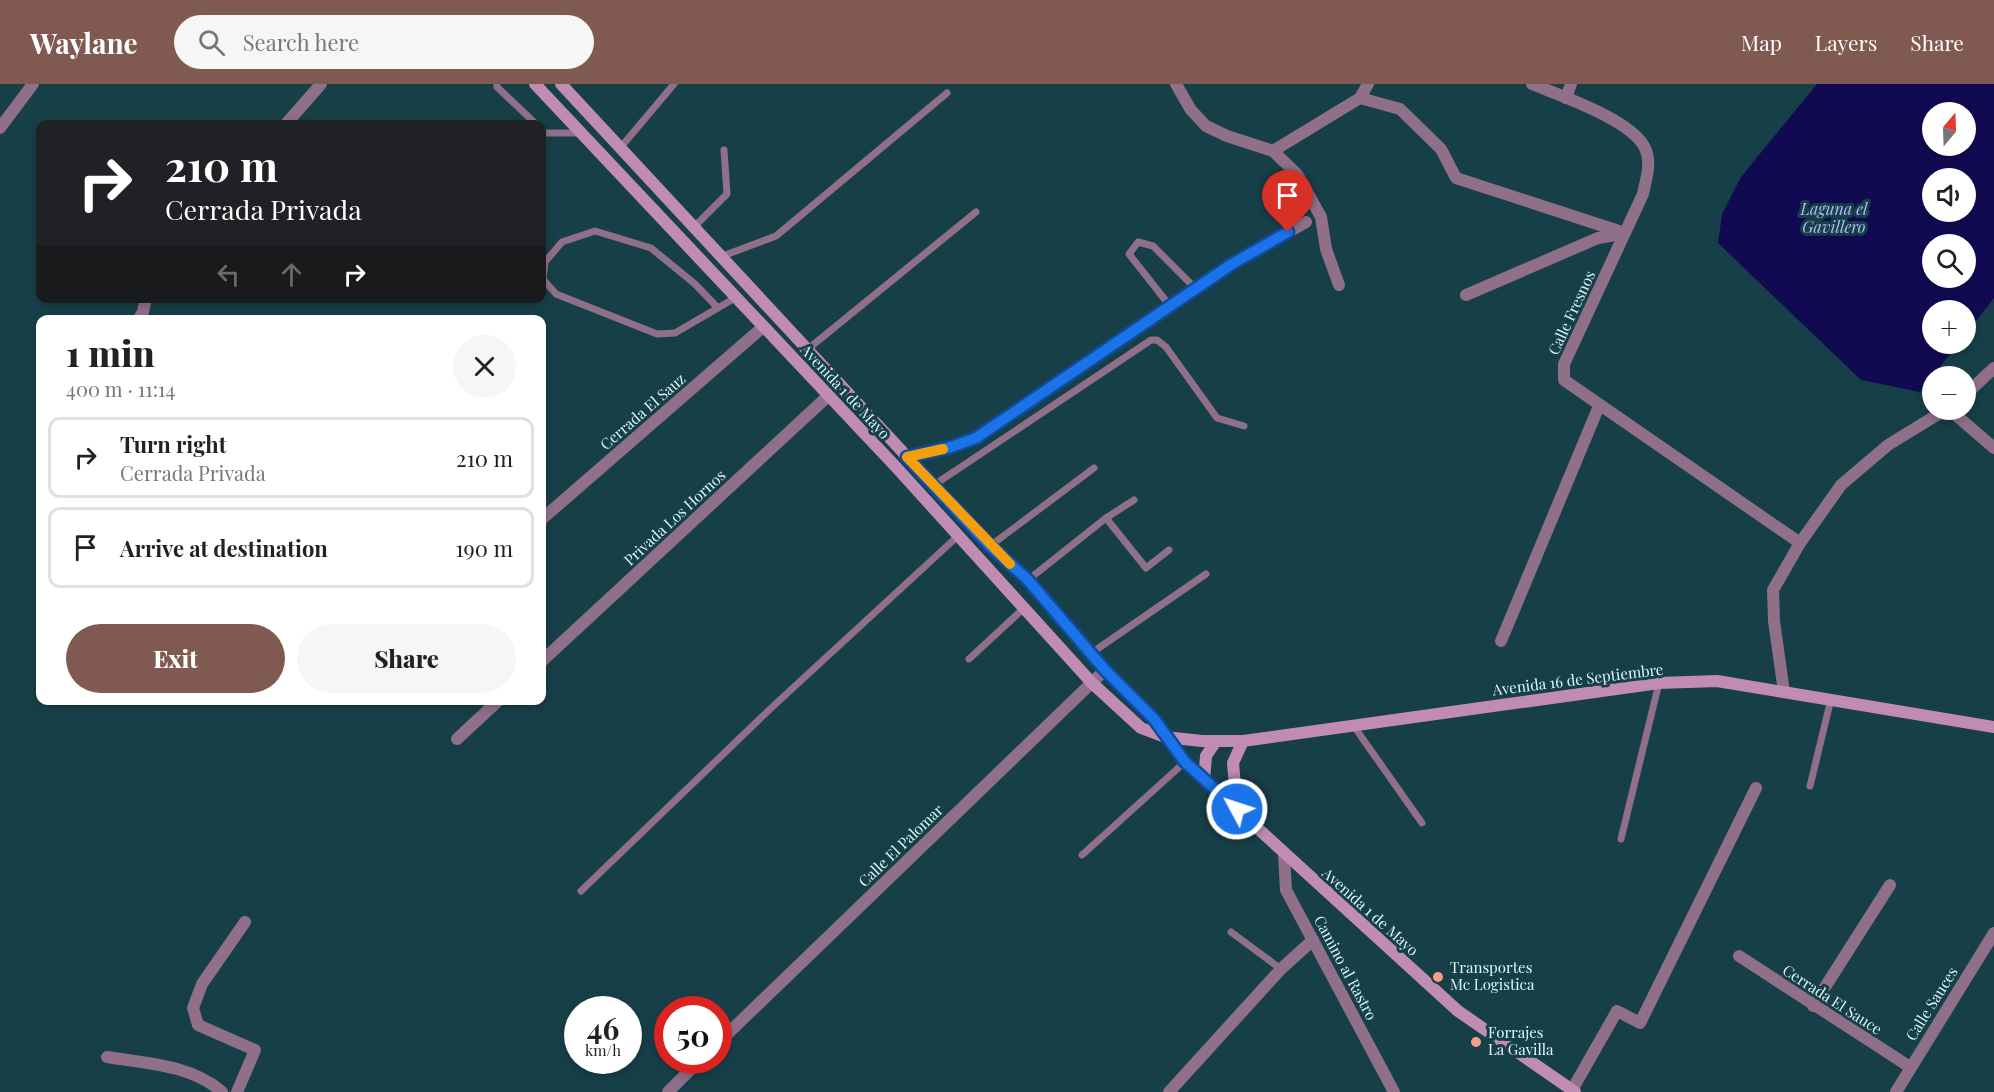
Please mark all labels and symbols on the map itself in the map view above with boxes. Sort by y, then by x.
north arrow [1922,102,1976,156]
pin [1262,170,1313,232]
water label: Laguna el Gavillero [1800,198,1868,237]
street label: Calle Fresnos [1543,267,1599,358]
street label: Avenida 1 de Mayo [796,339,895,443]
street label: Cerrada El Sauz [595,369,689,454]
street label: Privada Los Hornos [619,465,729,569]
street label: Avenida 16 de Septiembre [1490,659,1664,700]
position arrow [1205,777,1269,841]
street label: Calle El Palomar [854,799,947,891]
street label: Avenida 1 de Mayo [1318,862,1423,960]
street label: Camino al Rastro [1310,912,1382,1023]
place label: Transportes Mc Logistica [1450,957,1535,994]
street label: Cerrada El Sauce [1779,960,1886,1039]
street label: Calle Sauces [1901,963,1962,1044]
marker: Transportes Mc Logistica [1431,970,1445,984]
speed limit sign: 50 [654,996,732,1074]
place label: Forrajes La Gavilla [1488,1022,1554,1059]
marker: Forrajes La Gavilla [1469,1035,1483,1049]

